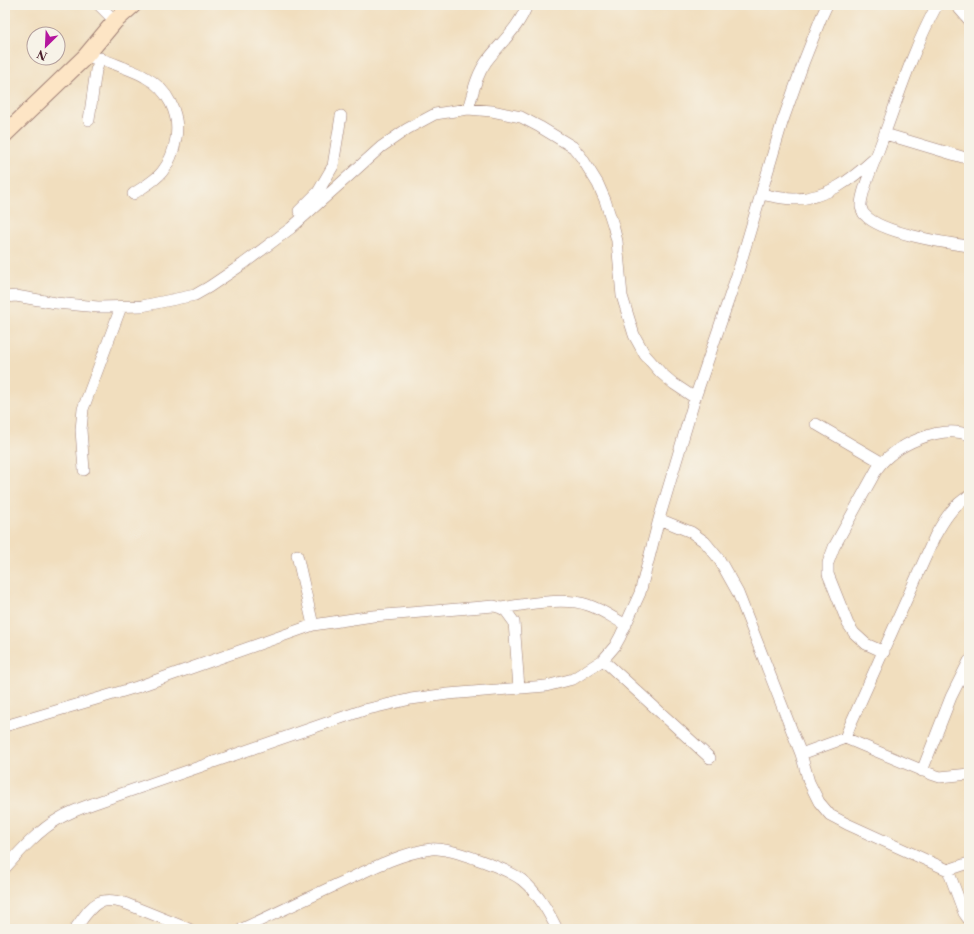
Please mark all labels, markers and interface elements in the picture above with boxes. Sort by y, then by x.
north arrow [26,26,66,66]
text: N [34,47,49,63]

